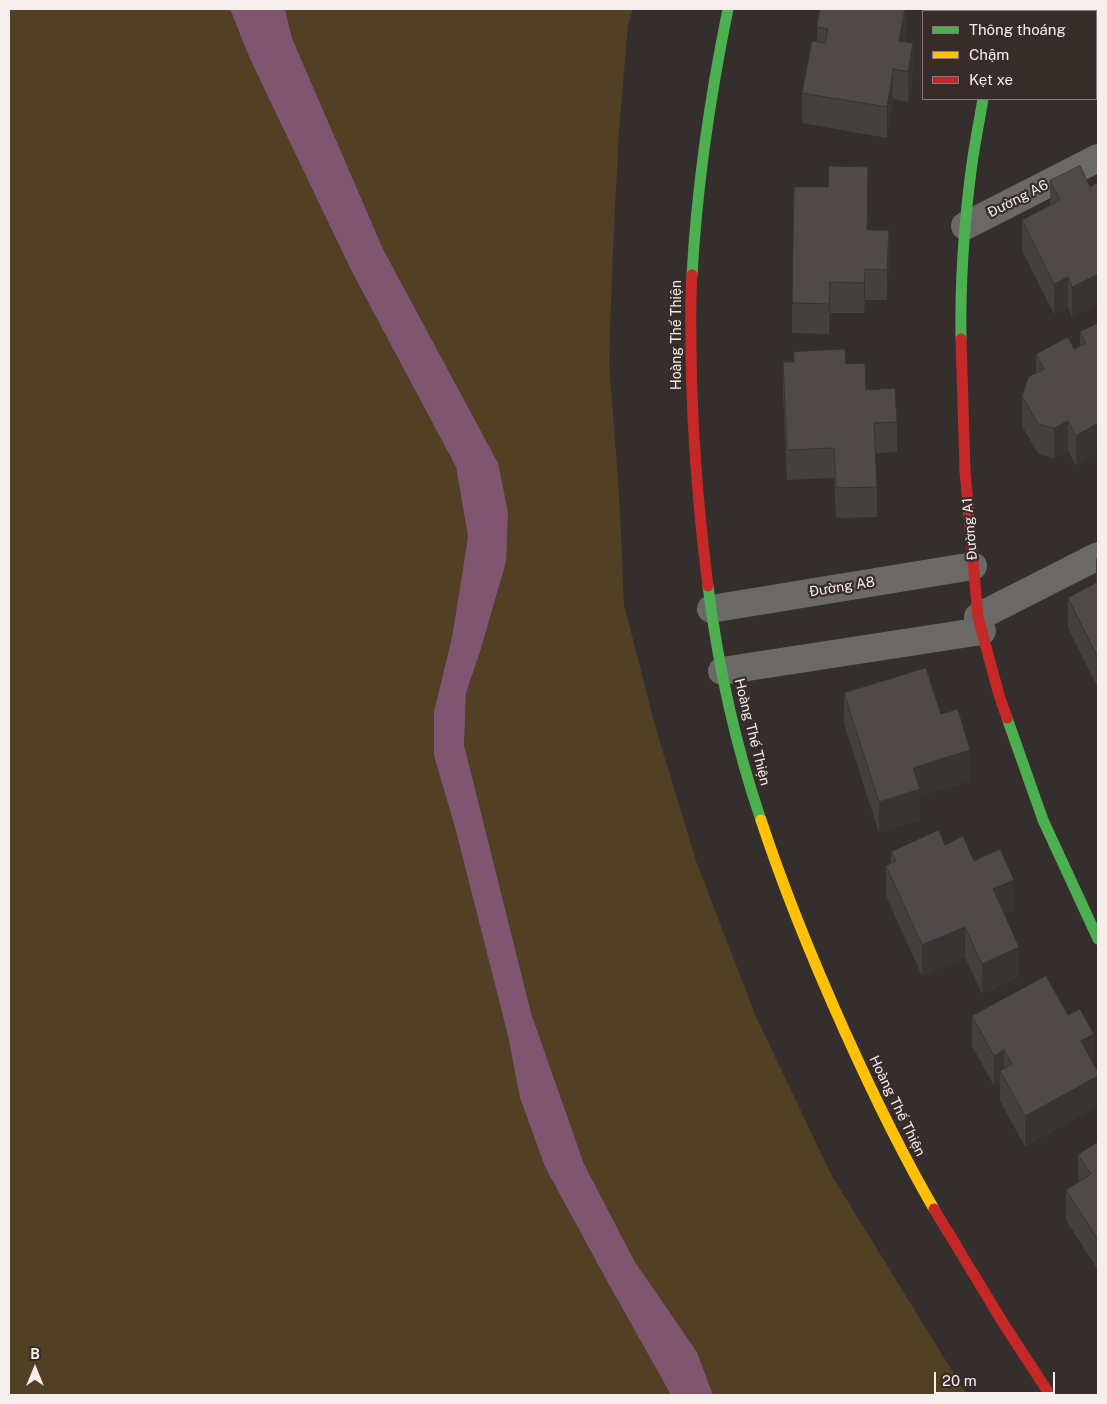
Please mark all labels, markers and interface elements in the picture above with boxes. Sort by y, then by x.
legend [922,10,1097,100]
text: Thông thoáng [969,21,1066,38]
text: Chậm [969,46,1009,63]
text: Kẹt xe [969,71,1013,88]
street label: Đường A6 [985,177,1051,221]
street label: Hoàng Thế Thiện [669,280,685,390]
street label: Đường A1 [959,497,981,561]
street label: Đường A8 [808,574,876,600]
street label: Hoàng Thế Thiện [731,677,773,787]
street label: Hoàng Thế Thiện [865,1053,929,1159]
north arrow [10,1344,60,1394]
text: B [30,1346,40,1362]
scale bar [937,1362,1058,1394]
text: 20 m [942,1372,977,1389]

